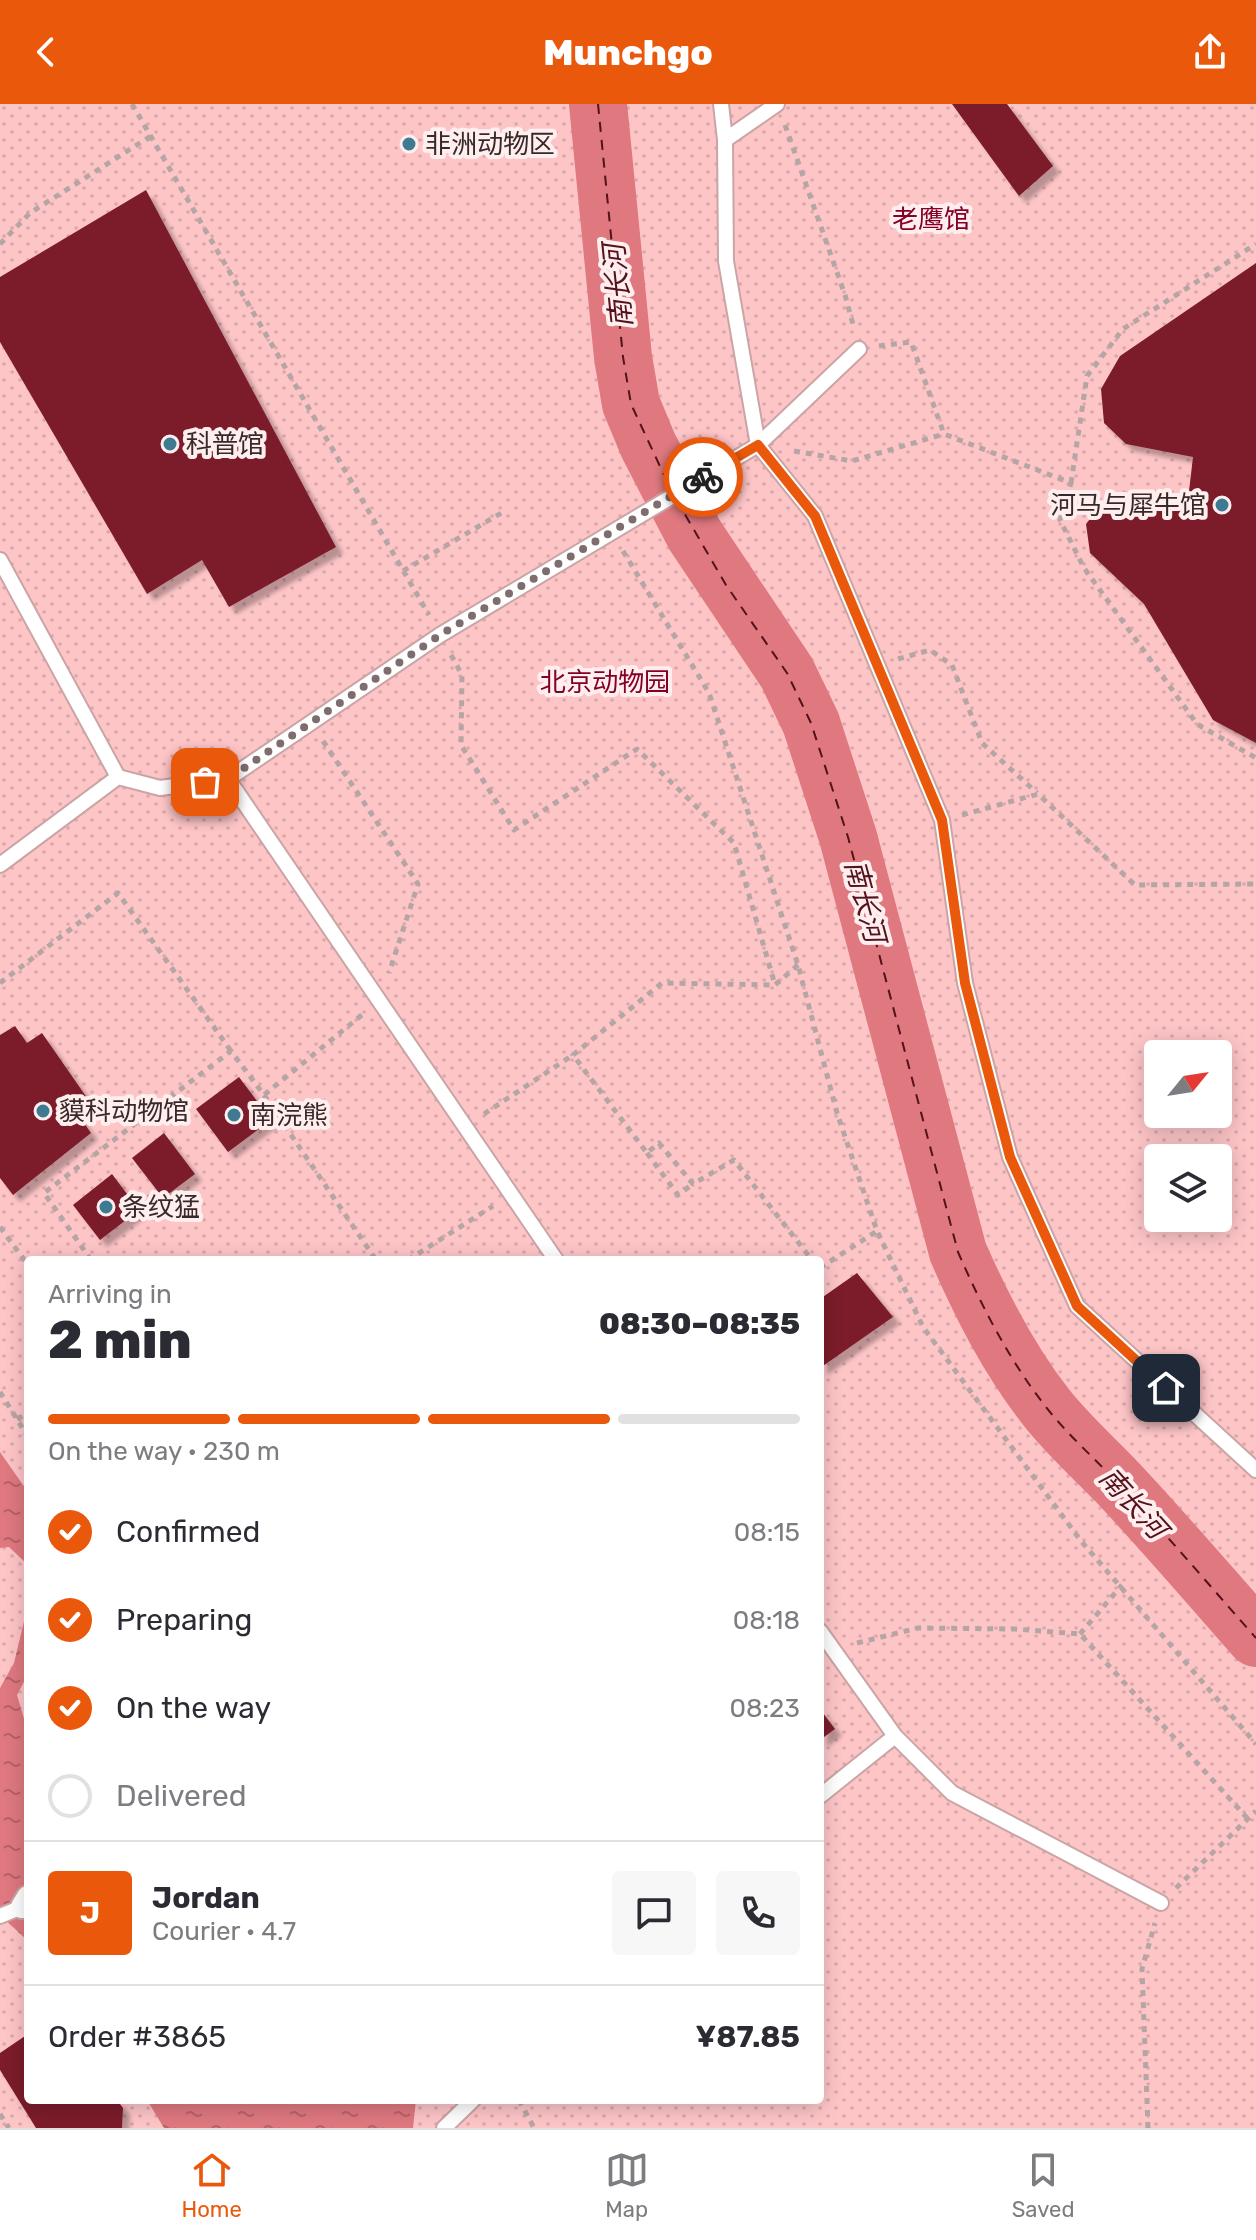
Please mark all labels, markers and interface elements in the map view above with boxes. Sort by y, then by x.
icon: back [24,30,68,74]
icon: share [1188,30,1232,74]
text: Munchgo [543,31,713,74]
place label: 非洲动物区 [425,129,555,160]
marker: 非洲动物区 [400,135,418,153]
park label: 老鹰馆 [892,204,970,235]
water label: 南长河 [597,238,639,330]
place label: 科普馆 [186,429,264,460]
marker: 科普馆 [161,435,179,453]
courier [663,437,743,517]
icon: bike [681,455,725,499]
place label: 河马与犀牛馆 [1050,490,1206,521]
marker: 河马与犀牛馆 [1213,496,1231,514]
park label: 北京动物园 [540,667,670,698]
pin [171,748,239,816]
icon: bag [183,760,227,804]
water label: 南长河 [838,856,893,951]
north arrow [1144,1040,1232,1128]
map controls [1144,1040,1232,1232]
place label: 貘科动物馆 [59,1096,189,1127]
place label: 南浣熊 [250,1100,328,1131]
marker: 貘科动物馆 [34,1102,52,1120]
marker: 南浣熊 [225,1106,243,1124]
button: layers [1144,1144,1232,1232]
place label: 条纹猛 [122,1192,200,1223]
marker: 条纹猛 [97,1198,115,1216]
text: Arriving in [48,1279,172,1310]
text: 08:30–08:35 [599,1306,800,1342]
text: 2 min [48,1309,192,1371]
pin [1132,1354,1200,1422]
icon: home [1144,1366,1188,1410]
text: On the way · 230 m [48,1436,280,1467]
water label: 南长河 [1093,1461,1177,1549]
icon: check [48,1510,92,1554]
text: Confirmed [116,1514,260,1550]
text: 08:15 [734,1517,800,1548]
icon: check [48,1598,92,1642]
text: Preparing [116,1602,252,1638]
text: 08:18 [733,1605,800,1636]
icon: check [48,1686,92,1730]
text: On the way [116,1690,271,1726]
text: 08:23 [729,1693,800,1724]
text: Delivered [116,1778,247,1814]
button: chat [612,1871,696,1955]
button: phone [716,1871,800,1955]
text: Jordan [152,1880,260,1916]
text: J [80,1895,100,1931]
text: Courier · 4.7 [152,1916,296,1947]
text: Order #3865 [48,2019,226,2055]
text: ¥87.85 [695,2019,800,2055]
tab: Home [181,2148,242,2223]
tab: Map [605,2148,649,2223]
tab: Saved [1012,2148,1074,2223]

